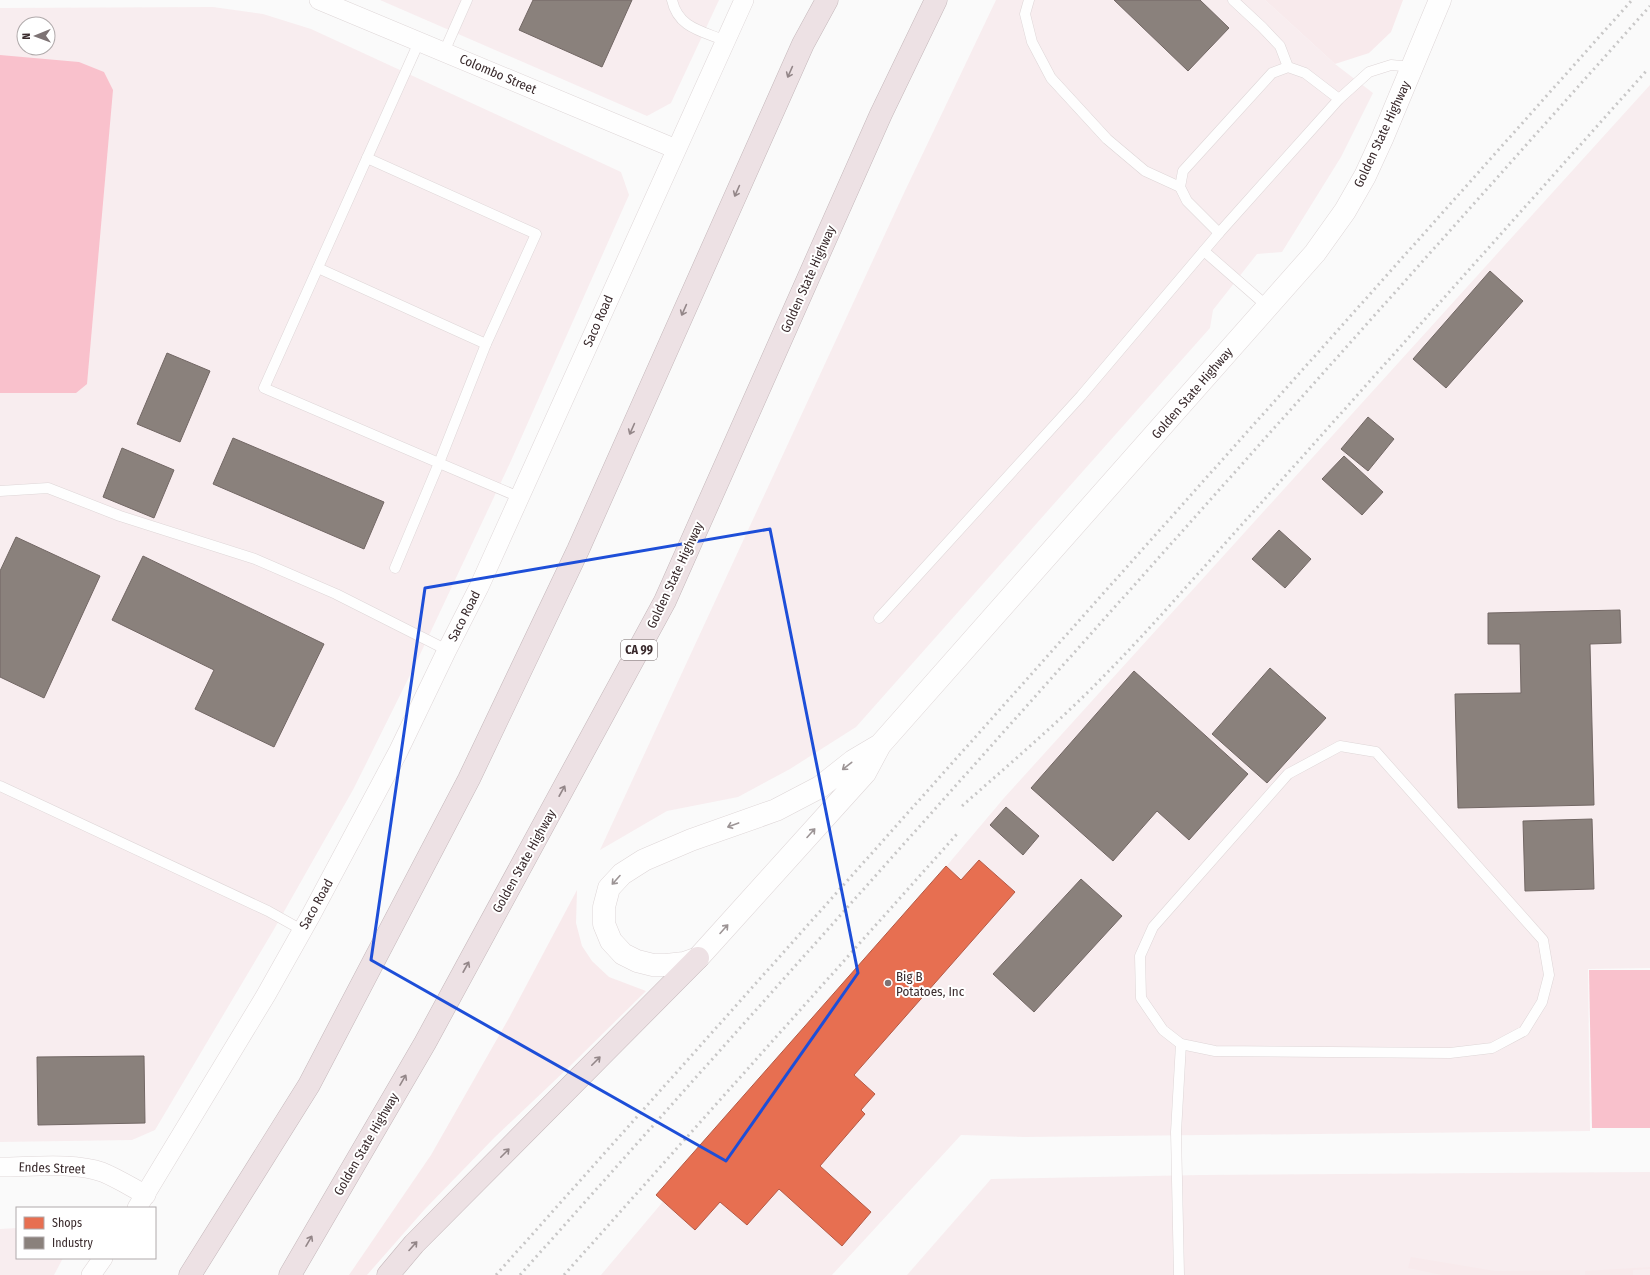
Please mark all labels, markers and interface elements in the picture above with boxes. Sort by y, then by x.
north arrow [16,16,56,56]
text: N [20,33,33,40]
street label: Colombo Street [457,51,539,97]
one-way arrow [786,66,793,78]
street label: Golden State Highway [1351,78,1413,190]
one-way arrow [733,185,740,197]
street label: Golden State Highway [778,223,839,335]
street label: Saco Road [580,293,616,349]
one-way arrow [680,303,688,315]
street label: Golden State Highway [1148,344,1236,442]
one-way arrow [627,422,635,434]
street label: Golden State Highway [644,519,706,631]
street label: Saco Road [445,588,483,644]
road number: CA 99 [621,640,657,660]
one-way arrow [842,762,853,770]
one-way arrow [558,785,566,797]
street label: Golden State Highway [489,807,559,915]
one-way arrow [727,822,739,830]
one-way arrow [807,828,816,838]
one-way arrow [611,875,621,885]
street label: Saco Road [296,876,336,932]
one-way arrow [719,924,729,934]
one-way arrow [463,961,470,973]
place label: Big B Potatoes, Inc [896,969,965,999]
marker: Big B Potatoes, Inc [883,978,893,988]
one-way arrow [591,1056,601,1066]
one-way arrow [399,1075,407,1087]
street label: Golden State Highway [331,1090,402,1198]
one-way arrow [500,1148,510,1158]
street label: Endes Street [18,1159,86,1177]
legend [16,1207,156,1259]
text: Shops [52,1216,82,1230]
one-way arrow [306,1235,314,1247]
text: Industry [52,1236,93,1250]
one-way arrow [409,1240,418,1251]

